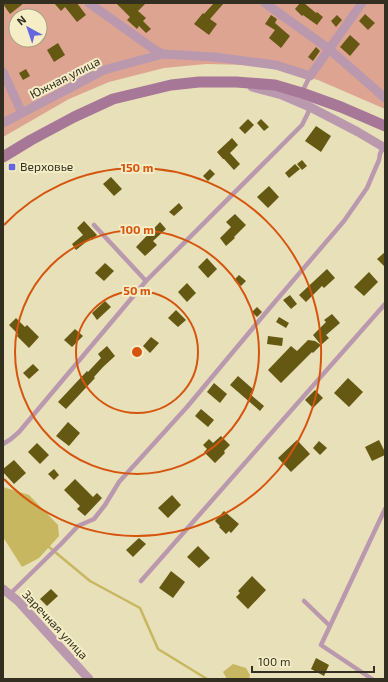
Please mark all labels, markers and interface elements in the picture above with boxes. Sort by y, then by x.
north arrow [8,8,48,48]
text: N [14,12,29,27]
street label: Южная улица [27,53,102,102]
place label: Верховье [20,159,73,173]
text: 150 m [121,160,153,174]
marker: Верховье [7,162,17,172]
text: 100 m [120,222,154,236]
text: 50 m [123,283,151,297]
centre of rings [130,345,144,359]
street label: Заречная улица [19,587,91,662]
scale bar [252,648,374,674]
text: 100 m [258,654,290,668]

